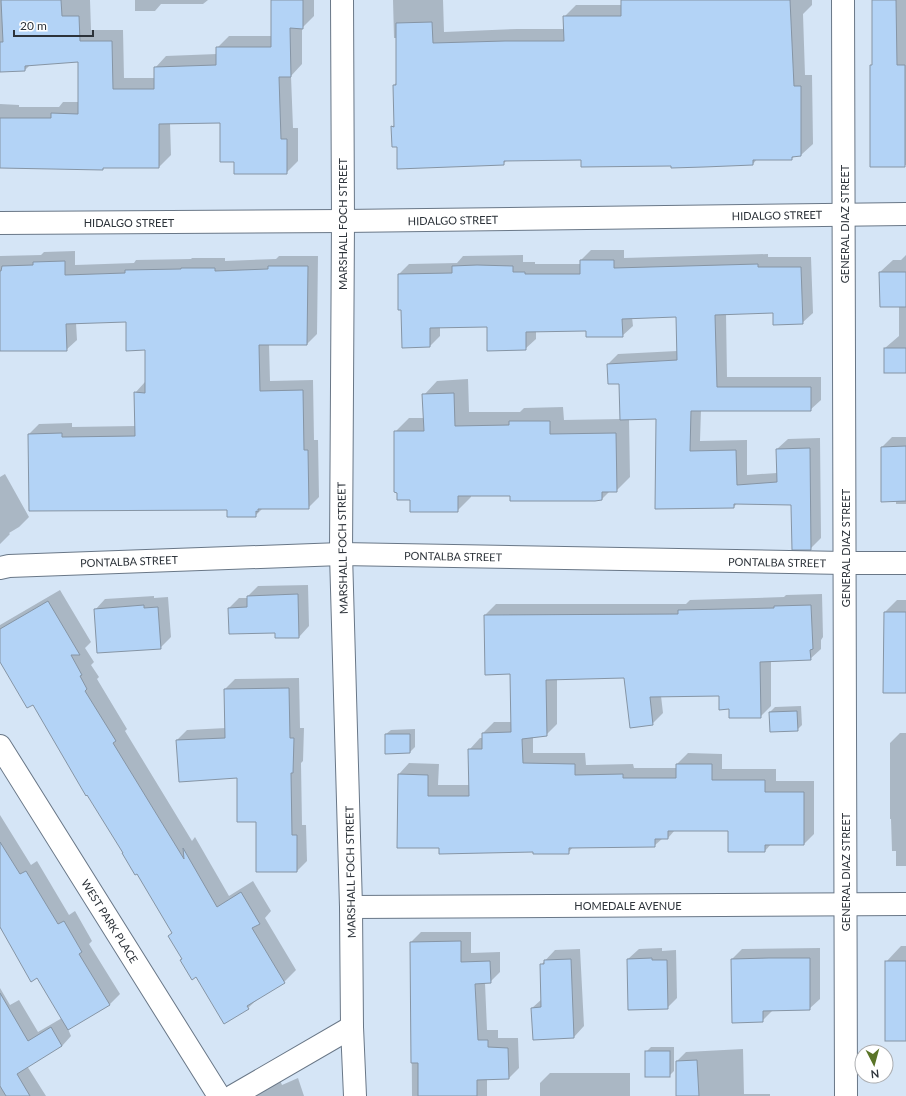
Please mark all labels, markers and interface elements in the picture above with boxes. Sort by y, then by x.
scale bar [14,12,93,38]
text: 20 m [20,18,47,33]
street label: MARSHALL FOCH STREET [336,157,349,290]
street label: GENERAL DIAZ STREET [838,164,851,283]
street label: HIDALGO STREET [732,208,823,222]
street label: HIDALGO STREET [408,213,499,227]
street label: HIDALGO STREET [84,216,175,229]
street label: MARSHALL FOCH STREET [334,481,350,614]
street label: GENERAL DIAZ STREET [839,488,852,607]
street label: PONTALBA STREET [404,549,503,563]
street label: PONTALBA STREET [80,553,179,569]
street label: PONTALBA STREET [728,555,827,569]
street label: MARSHALL FOCH STREET [342,805,358,938]
street label: GENERAL DIAZ STREET [839,812,852,931]
street label: WEST PARK PLACE [79,877,141,965]
street label: HOMEDALE AVENUE [574,899,682,912]
north arrow [854,1044,894,1084]
text: N [870,1068,880,1081]

